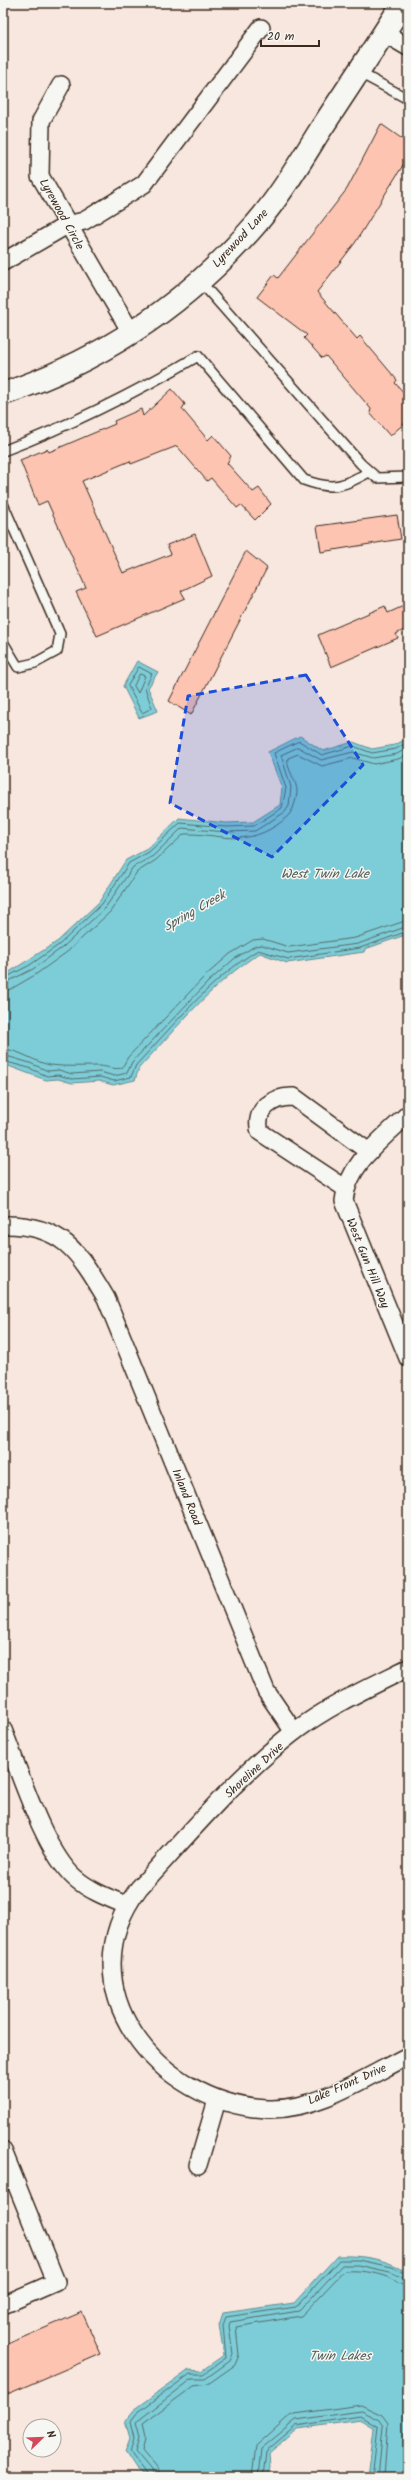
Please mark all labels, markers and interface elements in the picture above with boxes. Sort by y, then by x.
scale bar [261,22,319,48]
text: 20 m [267,27,295,46]
street label: Lyrewood Circle [34,175,89,254]
street label: Lyrewood Lane [208,204,273,272]
water label: West Twin Lake [281,864,370,885]
water label: Spring Creek [160,884,231,938]
street label: West Gun Hill Way [341,1215,394,1312]
street label: Inland Road [166,1466,207,1529]
street label: Shoreline Drive [220,1737,289,1803]
street label: Lake Front Drive [305,2058,390,2110]
water label: Twin Lakes [309,2346,372,2367]
north arrow [22,2418,62,2458]
text: N [41,2428,60,2441]

